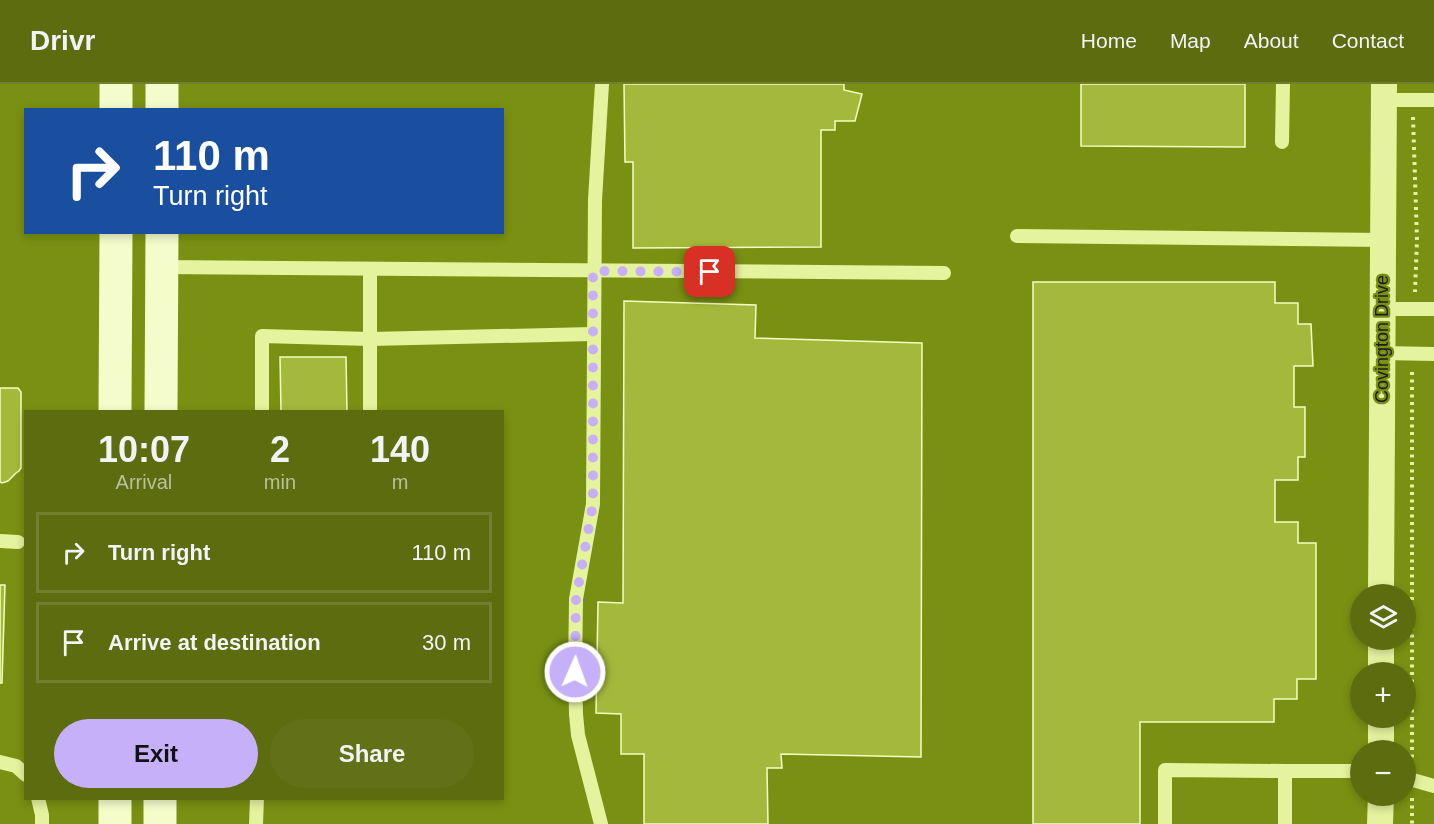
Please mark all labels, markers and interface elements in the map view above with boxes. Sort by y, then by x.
text: Drivr [30,25,95,56]
text: Home [1081,29,1137,52]
text: Map [1170,29,1211,52]
text: About [1244,29,1299,52]
text: Contact [1332,29,1404,52]
icon: right [54,132,132,210]
text: 110 m [153,132,270,179]
text: Turn right [153,181,268,211]
pin [684,246,735,297]
icon: arrive [693,255,726,288]
street label: Covington Drive [1372,275,1392,403]
text: 10:07 [98,429,190,470]
text: 2 [270,429,290,470]
text: 140 [370,429,430,470]
text: Arrival [116,471,172,493]
text: min [264,471,296,493]
text: m [392,471,408,493]
icon: right [57,536,90,569]
text: Turn right [108,540,210,565]
text: 110 m [411,540,471,565]
map controls [1350,584,1416,806]
button: layers [1350,584,1416,650]
icon: arrive [57,626,90,659]
text: Arrive at destination [108,630,321,655]
text: 30 m [422,630,471,655]
position arrow [543,640,607,704]
button: + [1350,662,1416,728]
button: Exit [54,719,258,788]
button: Share [270,719,474,788]
button: − [1350,740,1416,806]

